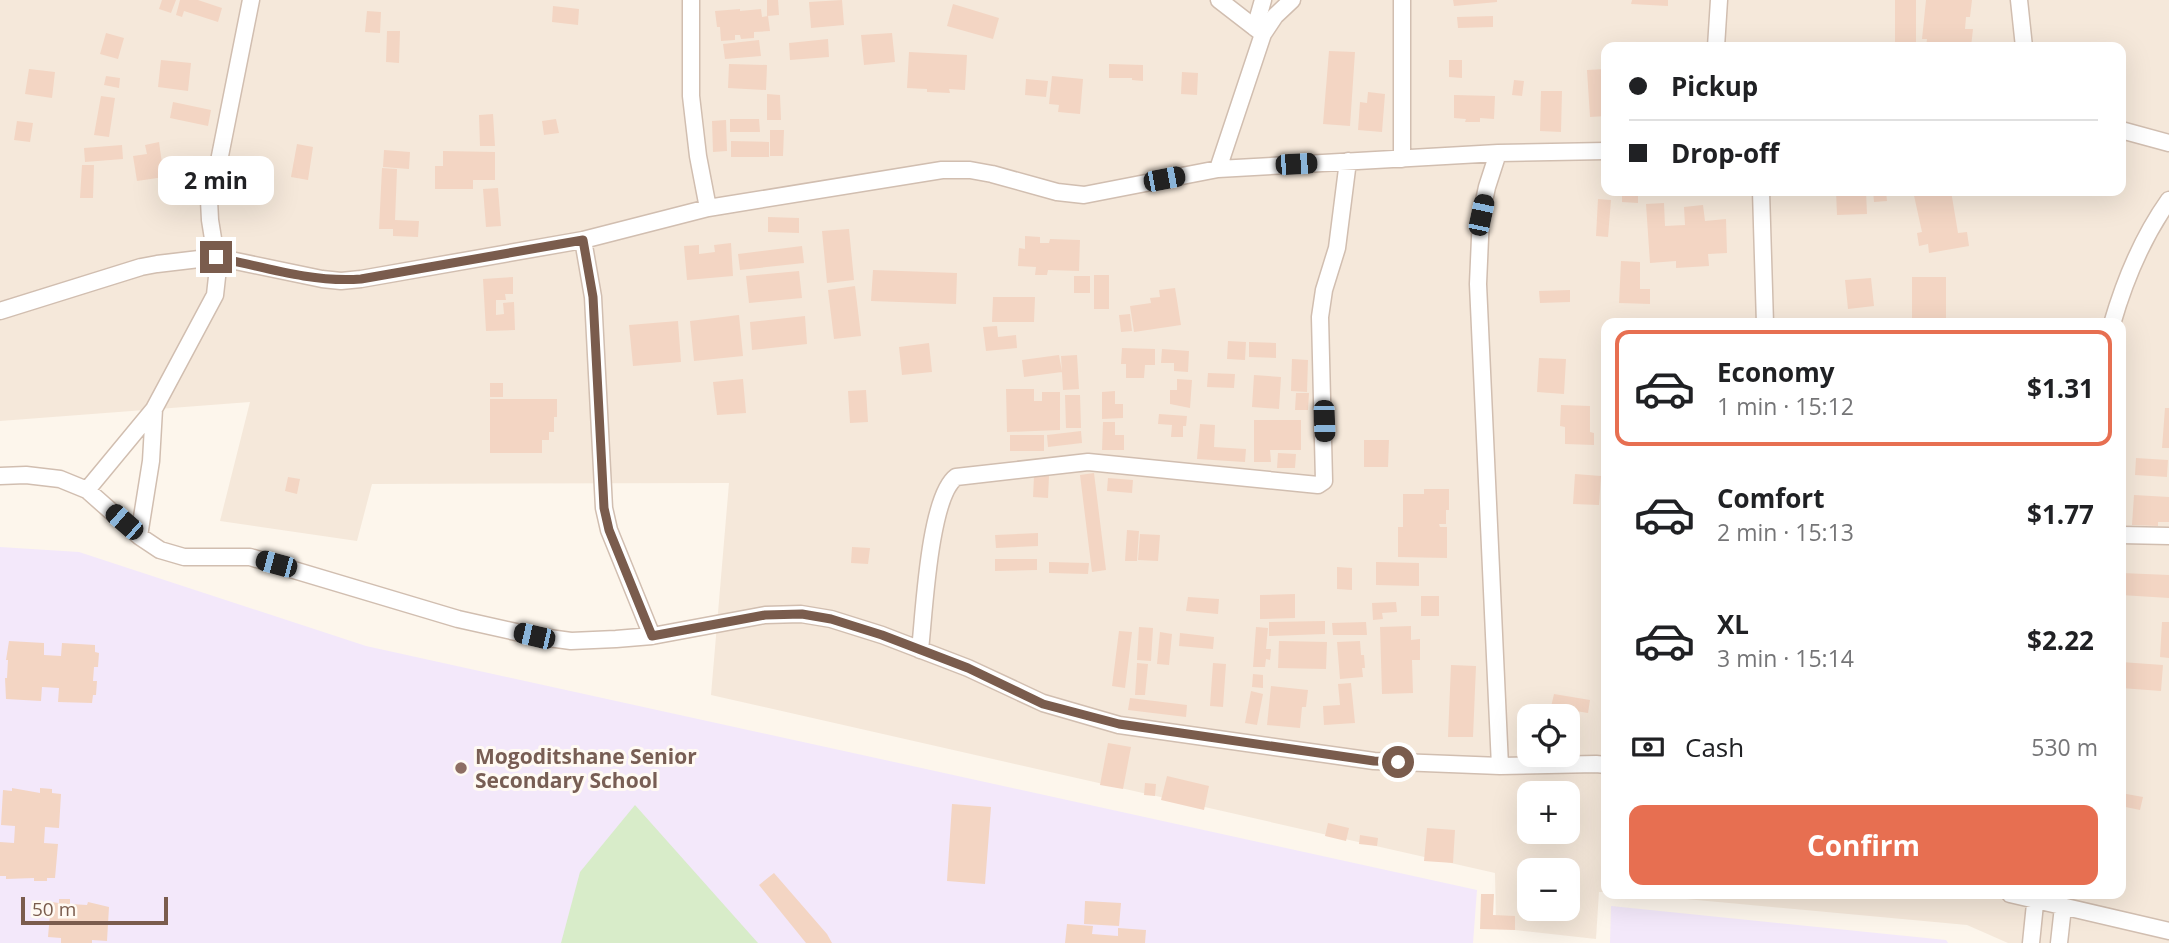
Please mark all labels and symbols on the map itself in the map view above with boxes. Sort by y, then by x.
car [1275,152,1318,176]
callout: 2 min [158,156,274,204]
car [1142,165,1187,193]
car [1467,192,1496,238]
route end [200,241,232,273]
car [1313,400,1336,442]
car [102,500,147,544]
car [253,548,300,580]
car [512,621,557,651]
place label: Mogoditshane Senior Secondary School [475,742,697,794]
route start [1382,746,1414,778]
marker: Mogoditshane Senior Secondary School [453,760,469,776]
scale bar [21,894,168,926]

